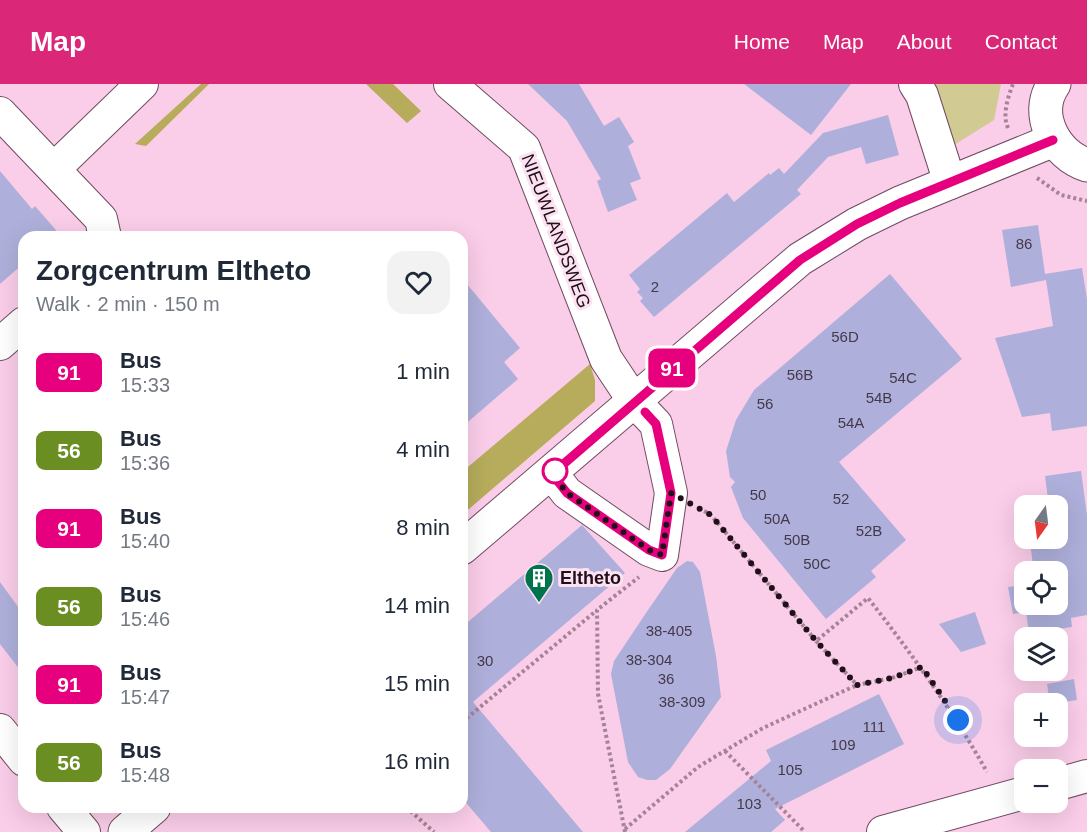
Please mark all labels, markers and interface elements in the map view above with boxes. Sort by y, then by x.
text: Map [30,26,86,57]
text: Home [734,30,790,53]
text: Map [823,30,864,53]
text: About [897,30,952,53]
text: Contact [985,30,1057,53]
street label: NIEUWLANDSWEG [517,151,595,311]
house number: 86 [1016,235,1032,252]
button: heart [387,251,450,314]
text: Zorgcentrum Eltheto [36,255,311,286]
house number: 2 [651,278,659,295]
text: Walk · 2 min · 150 m [36,293,220,315]
house number: 56D [831,328,859,345]
text: Bus [120,348,162,373]
line badge: 91 [645,348,699,388]
text: 91 [660,357,684,380]
text: 1 min [396,359,450,384]
text: 91 [57,361,81,384]
house number: 56B [787,366,813,383]
house number: 54C [889,369,917,386]
text: 15:33 [120,374,170,396]
house number: 54B [866,389,892,406]
house number: 56 [757,395,773,412]
house number: 54A [838,414,864,431]
text: Bus [120,426,162,451]
text: 4 min [396,437,450,462]
text: 56 [57,439,81,462]
text: 15:36 [120,452,170,474]
unlabelled marker [542,458,568,484]
house number: 50 [750,486,766,503]
house number: 52 [833,490,849,507]
north arrow [1014,495,1068,549]
map controls [1014,495,1068,813]
text: Bus [120,504,162,529]
house number: 50A [764,510,790,527]
text: 8 min [396,515,450,540]
text: 91 [57,517,81,540]
house number: 52B [856,522,882,539]
text: 15:40 [120,530,170,552]
house number: 50B [784,531,810,548]
house number: 50C [803,555,831,572]
button: locate [1014,561,1068,615]
building icon: Eltheto [523,562,555,604]
place label: Eltheto [560,568,621,588]
text: Bus [120,582,162,607]
text: 14 min [384,593,450,618]
text: 56 [57,595,81,618]
text: 15:46 [120,608,170,630]
house number: 38-405 [646,622,692,639]
button: layers [1014,627,1068,681]
house number: 38-304 [626,651,672,668]
house number: 30 [477,652,493,669]
text: Bus [120,660,162,685]
house number: 36 [658,670,674,687]
text: 15 min [384,671,450,696]
text: 91 [57,673,81,696]
text: 15:47 [120,686,170,708]
house number: 38-309 [659,693,705,710]
button: + [1014,693,1068,747]
your location [943,705,973,735]
house number: 111 [863,718,885,735]
house number: 109 [830,736,856,753]
text: Bus [120,738,162,763]
text: 16 min [384,749,450,774]
text: 56 [57,751,81,774]
button: − [1014,759,1068,813]
house number: 105 [777,761,803,778]
text: 15:48 [120,764,170,786]
house number: 103 [736,795,762,812]

